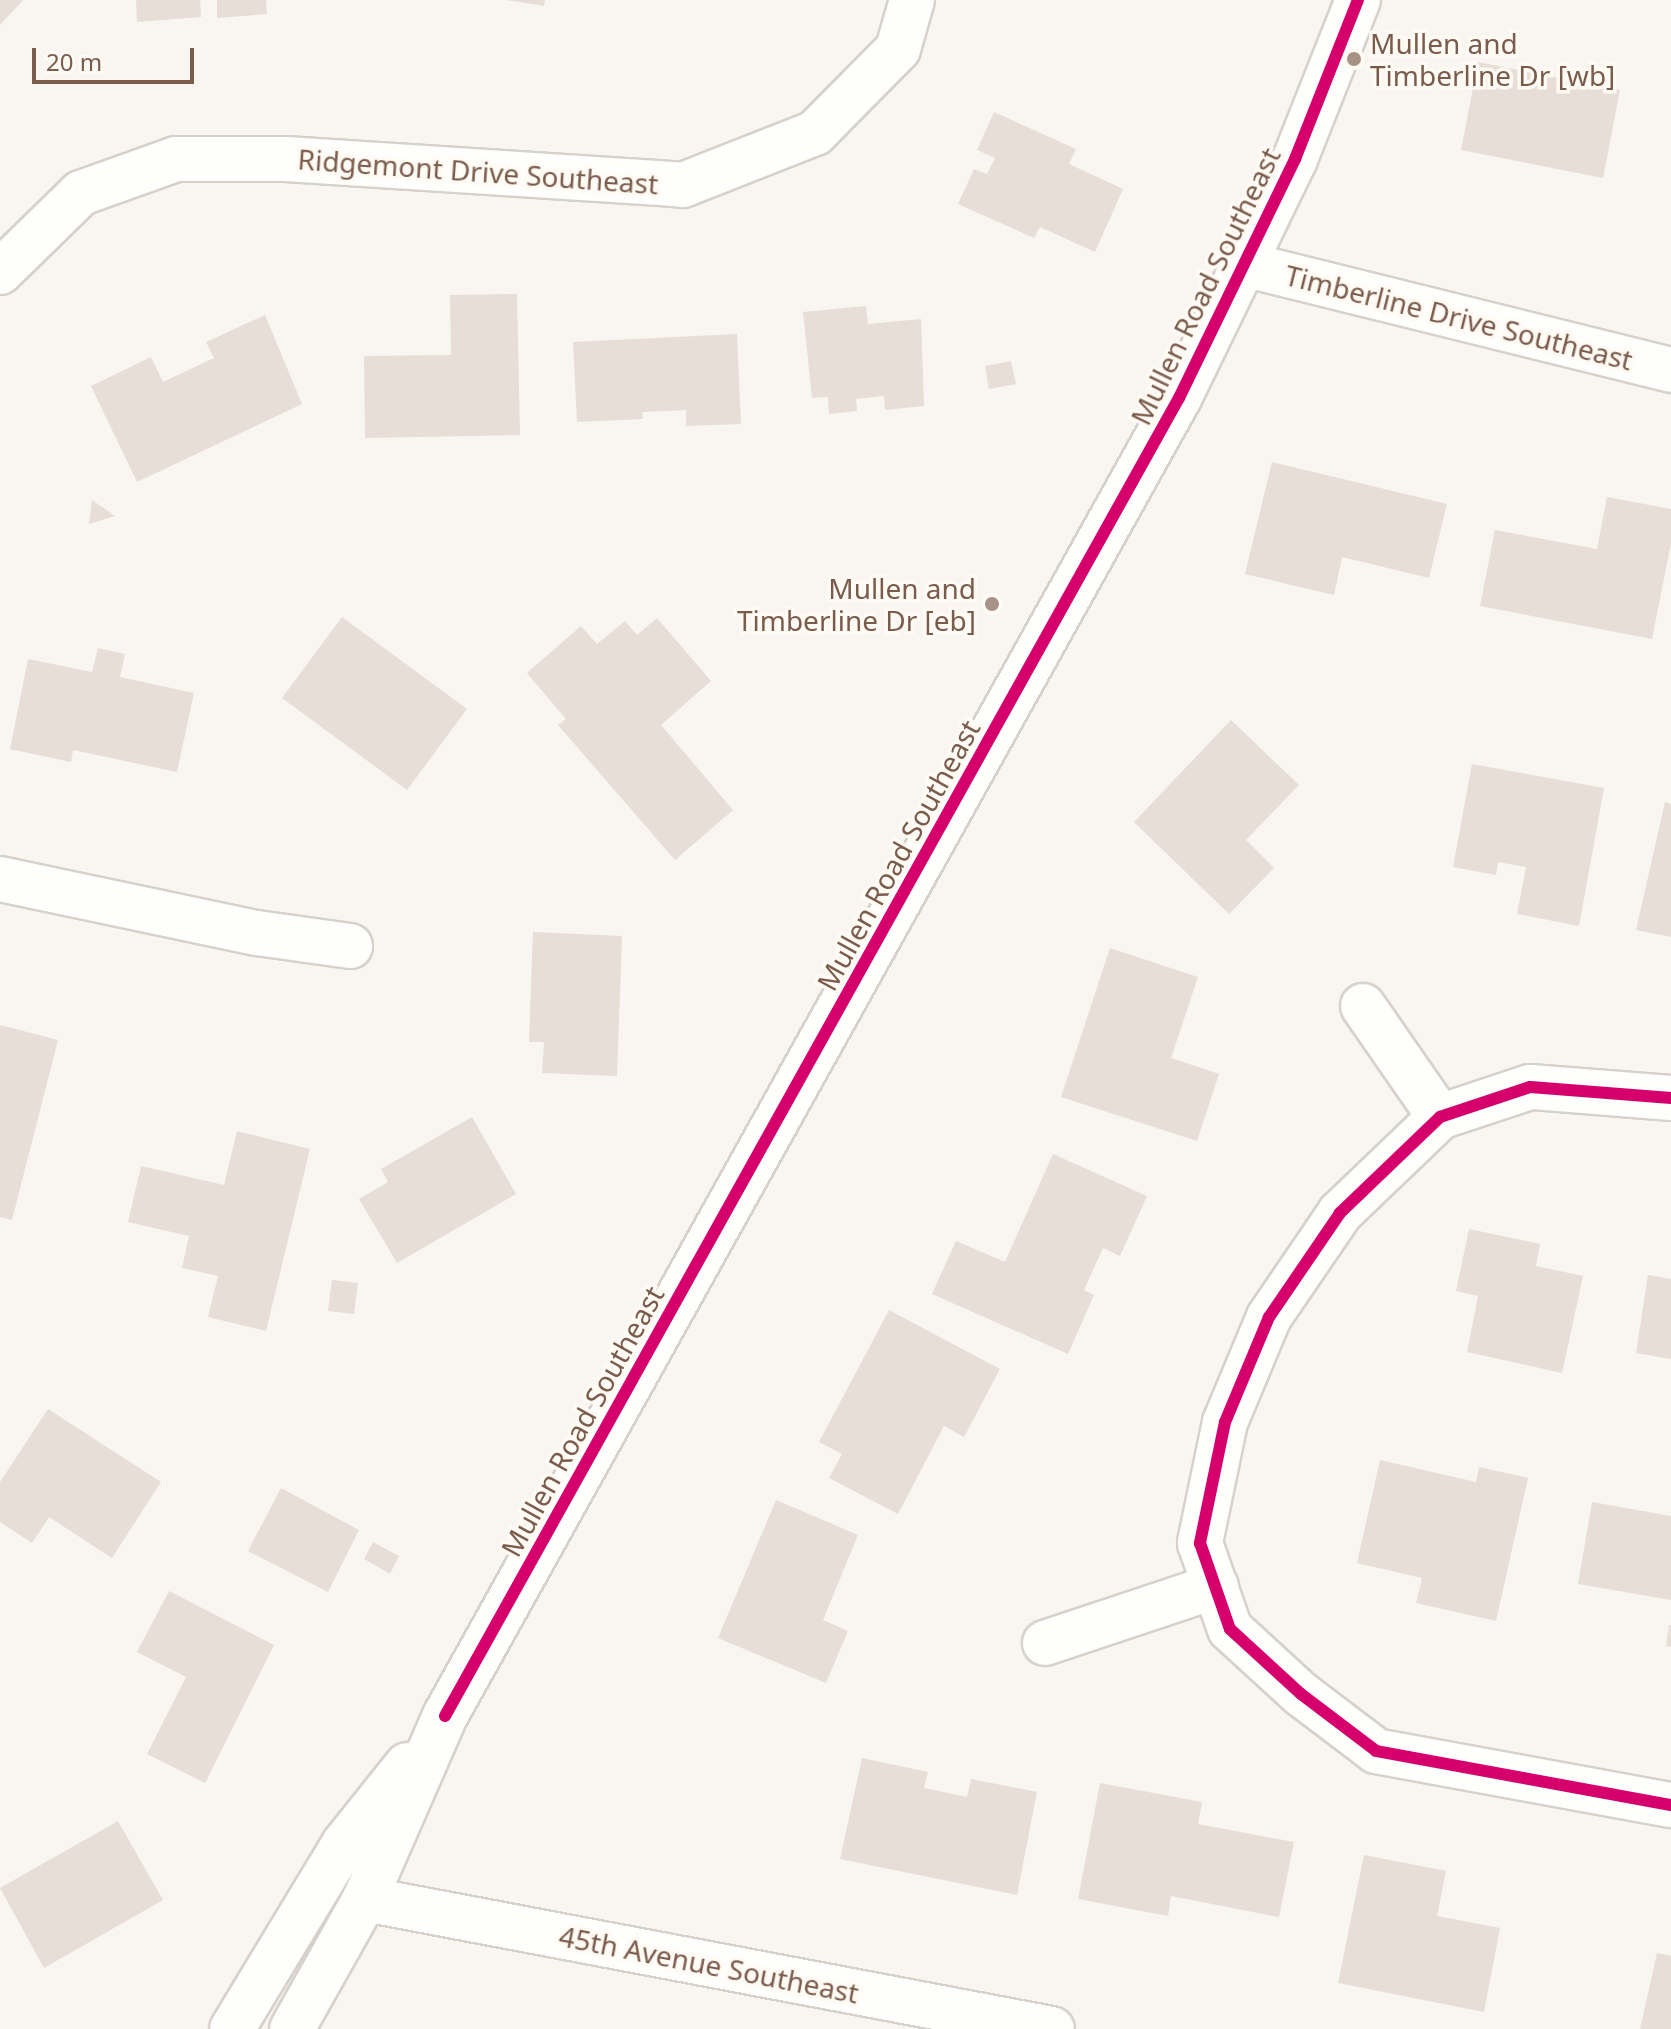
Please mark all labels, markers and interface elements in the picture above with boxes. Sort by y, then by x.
place label: Mullen and Timberline Dr [wb] [1370,26,1615,92]
scale bar [36,32,198,82]
text: 20 m [46,45,102,78]
marker: Mullen and Timberline Dr [wb] [1345,50,1363,68]
street label: Ridgemont Drive Southeast [297,142,659,200]
street label: Mullen Road Southeast [1123,142,1287,430]
street label: Timberline Drive Southeast [1282,258,1636,376]
place label: Mullen and Timberline Dr [eb] [737,571,976,637]
marker: Mullen and Timberline Dr [eb] [983,595,1001,613]
street label: Mullen Road Southeast [810,714,986,996]
street label: Mullen Road Southeast [494,1280,670,1562]
street label: 45th Avenue Southeast [556,1918,862,2010]

